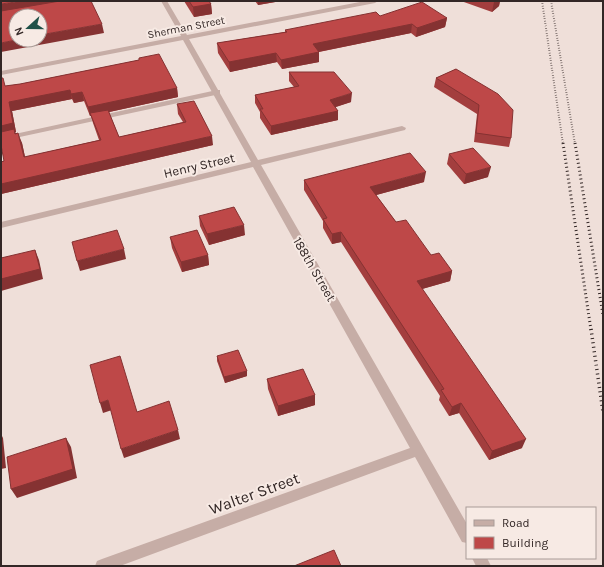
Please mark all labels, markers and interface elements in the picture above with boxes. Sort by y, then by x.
north arrow [8,8,48,48]
street label: Sherman Street [146,14,226,41]
text: N [12,25,27,37]
street label: Henry Street [162,150,236,181]
street label: 188th Street [290,234,339,304]
street label: Walter Street [206,468,302,519]
legend [466,507,596,559]
text: Road [502,516,530,530]
text: Building [502,536,549,550]

